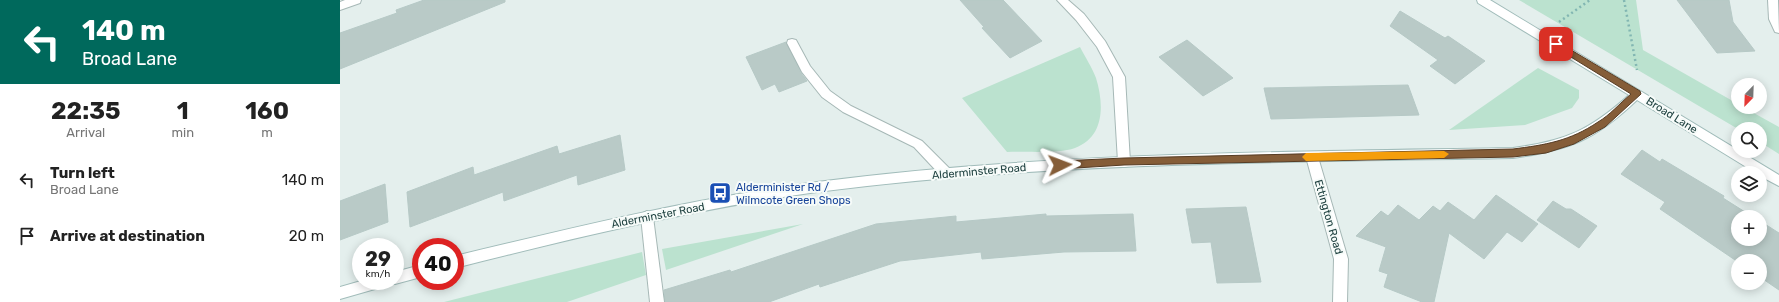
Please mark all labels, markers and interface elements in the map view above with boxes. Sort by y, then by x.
text: 140 m [82,14,166,47]
icon: left [16,16,68,68]
pin [1539,27,1573,61]
icon: arrive [1545,33,1567,55]
text: Broad Lane [82,48,177,70]
north arrow [1731,78,1767,114]
map controls [1731,78,1767,290]
street label: Broad Lane [1644,95,1700,136]
text: 22:35 [51,97,121,125]
text: 1 [177,97,189,125]
text: 160 [245,97,289,125]
button: search [1731,122,1767,158]
text: Arrival [66,125,105,140]
text: min [172,125,194,140]
text: m [261,125,273,140]
position arrow [1039,144,1081,186]
street label: Alderminster Road [931,161,1027,182]
text: Turn left [50,164,115,182]
button: layers [1731,166,1767,202]
icon: left [16,169,38,191]
text: 140 m [282,171,324,189]
street label: Ettington Road [1312,178,1345,256]
bus stop icon: Alderminister Rd / Wilmcote Green Shops [707,180,733,206]
place label: Alderminister Rd / Wilmcote Green Shops [736,181,851,207]
text: Broad Lane [50,182,119,197]
street label: Alderminster Road [610,200,706,231]
button: + [1731,210,1767,246]
icon: arrive [16,225,38,247]
text: Arrive at destination [50,227,205,245]
text: 20 m [289,227,324,245]
speed limit sign: 40 [412,238,464,290]
text: 29 [365,247,391,271]
button: − [1731,254,1767,290]
text: km/h [366,268,390,280]

